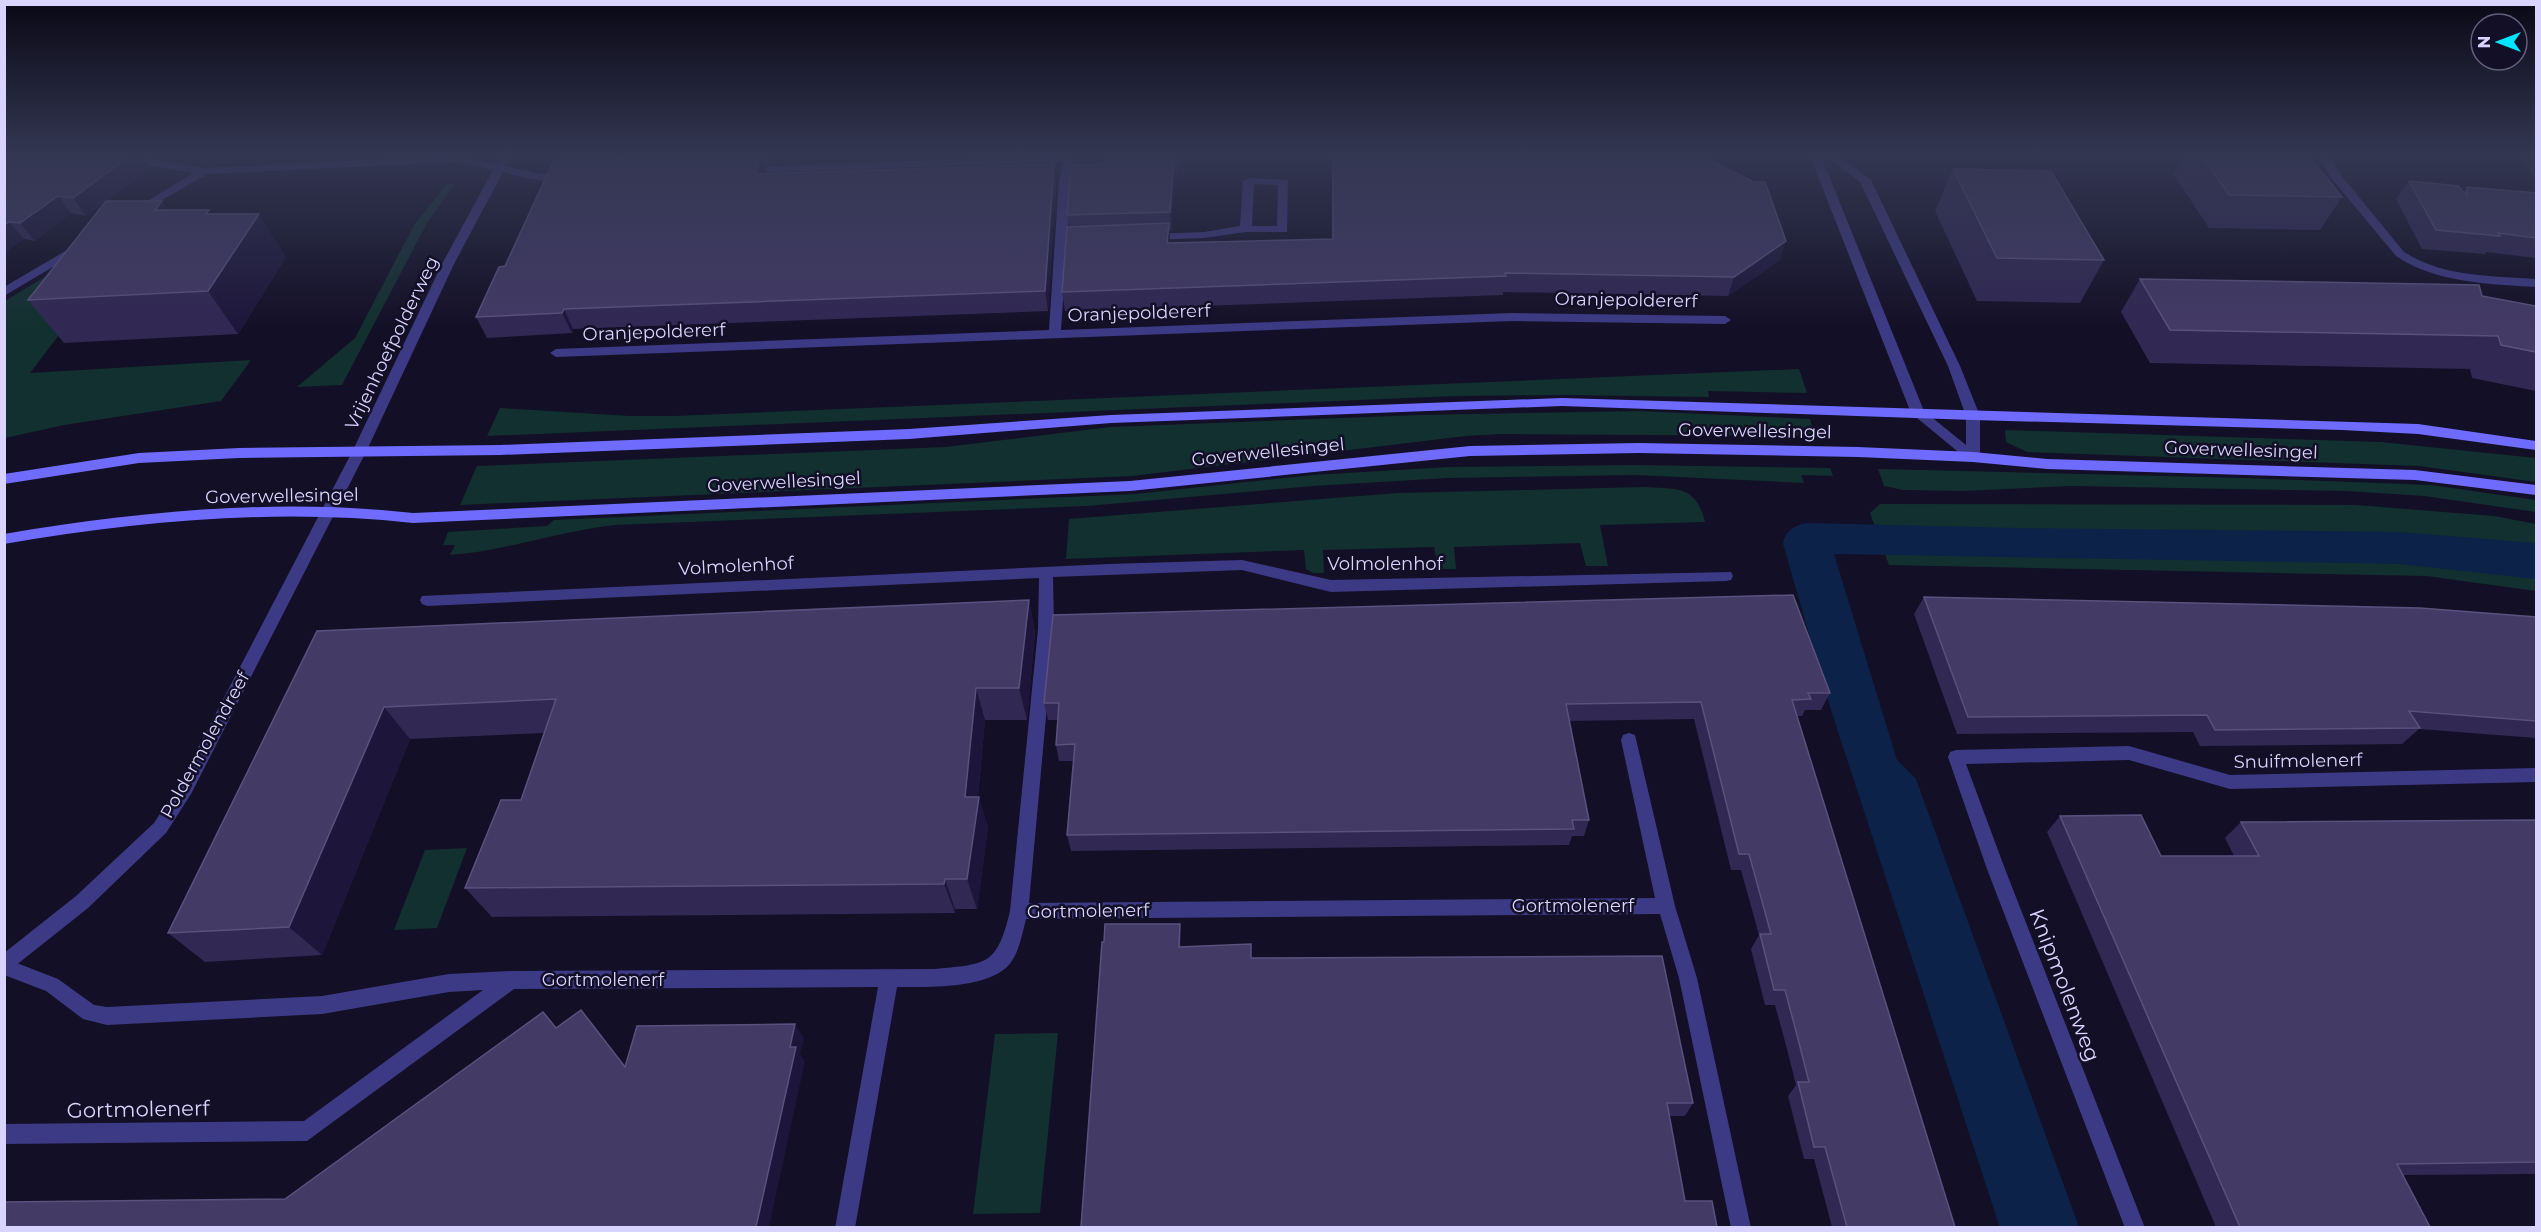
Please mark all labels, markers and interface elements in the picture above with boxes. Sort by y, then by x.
north arrow [2469,12,2529,72]
text: N [2475,36,2494,48]
street label: Vrijenhoefpolderweg [340,253,444,433]
street label: Oranjepoldererf [1554,288,1698,312]
street label: Oranjepoldererf [1067,299,1212,326]
street label: Oranjepoldererf [582,318,727,345]
street label: Goverwellesingel [1678,419,1832,443]
street label: Goverwellesingel [1190,433,1346,471]
street label: Goverwellesingel [2164,436,2318,464]
street label: Goverwellesingel [707,467,861,497]
street label: Goverwellesingel [205,484,359,508]
street label: Volmolenhof [678,552,795,580]
street label: Volmolenhof [1327,553,1444,575]
street label: Poldermolendreef [156,667,255,822]
street label: Snuifmolenerf [2233,749,2363,773]
street label: Gortmolenerf [1512,895,1635,917]
street label: Gortmolenerf [1027,899,1150,923]
street label: Knipmolenweg [2024,905,2106,1065]
street label: Gortmolenerf [542,969,665,991]
street label: Gortmolenerf [66,1095,211,1123]

